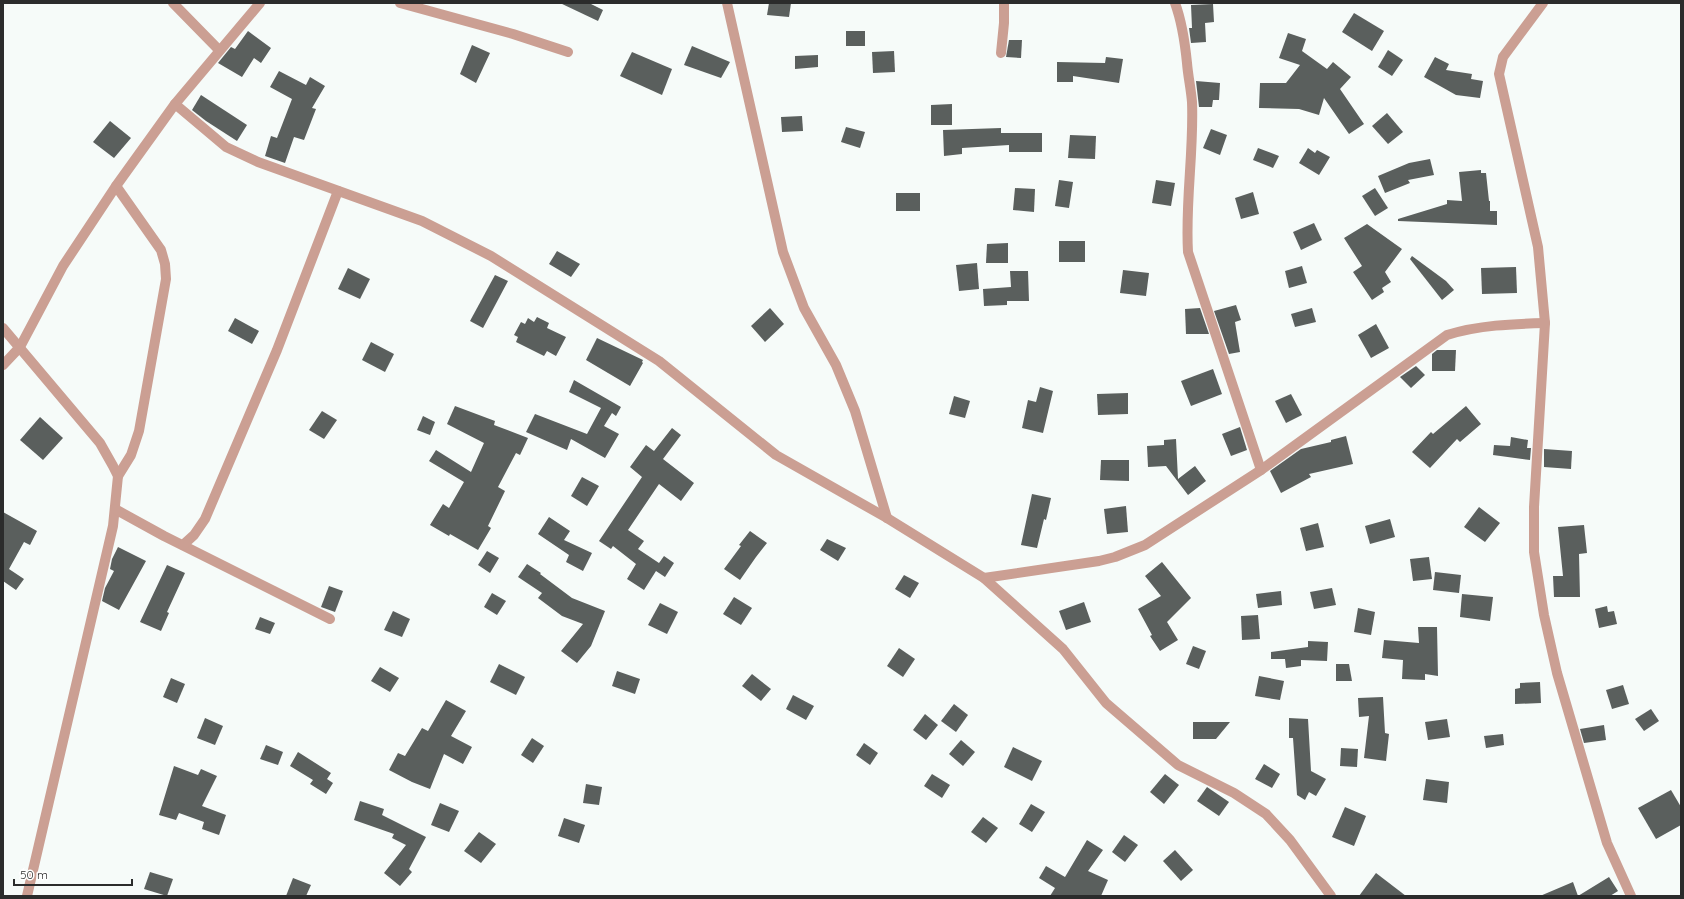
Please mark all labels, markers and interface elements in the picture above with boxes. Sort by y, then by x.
scale bar [14,861,132,887]
text: 50 m [20,867,48,882]

